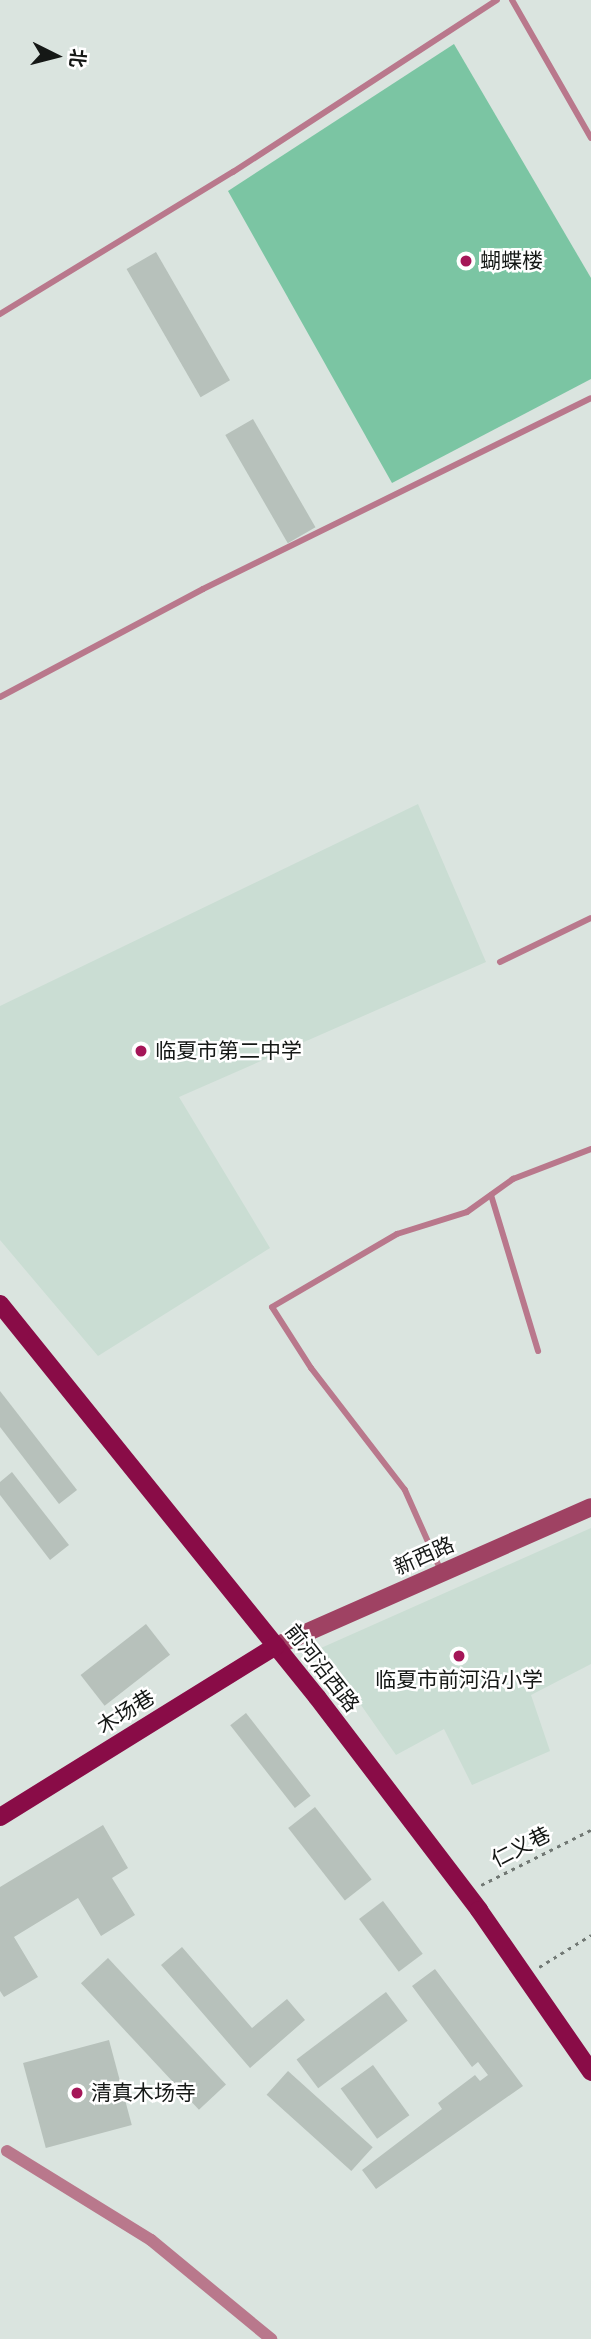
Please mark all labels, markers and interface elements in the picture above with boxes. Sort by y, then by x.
north arrow [21,21,91,91]
text: 北 [65,48,90,69]
place label: 蝴蝶楼 [480,248,543,274]
marker: 蝴蝶楼 [458,253,474,269]
place label: 临夏市第二中学 [155,1038,302,1064]
marker: 临夏市第二中学 [133,1043,149,1059]
street label: 新西路 [390,1532,458,1580]
street label: 前河沿西路 [280,1619,364,1717]
marker: 临夏市前河沿小学 [451,1648,467,1664]
place label: 临夏市前河沿小学 [375,1667,543,1693]
street label: 木场巷 [93,1685,159,1739]
street label: 仁义巷 [487,1821,555,1873]
place label: 清真木场寺 [91,2080,196,2106]
marker: 清真木场寺 [69,2085,85,2101]

